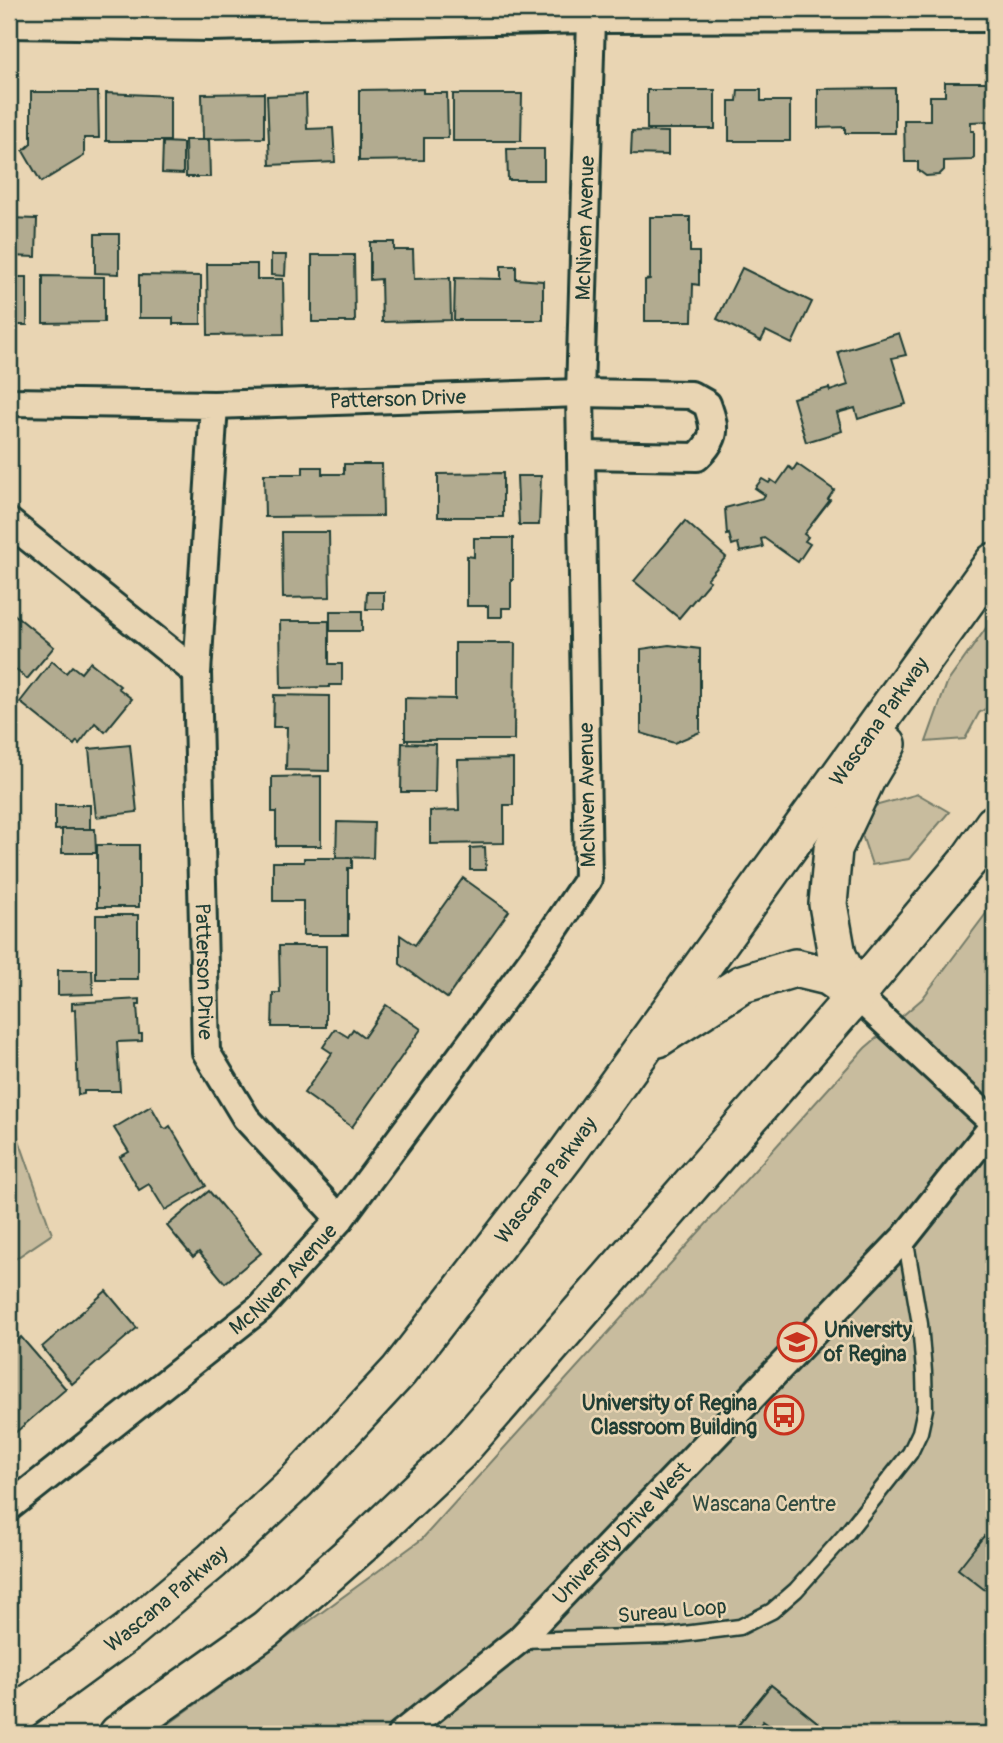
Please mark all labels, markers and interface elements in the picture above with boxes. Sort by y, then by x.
street label: McNiven Avenue [570,155,601,301]
street label: Patterson Drive [329,384,467,415]
street label: Wascana Parkway [824,652,935,791]
street label: McNiven Avenue [573,722,602,868]
street label: Patterson Drive [188,903,219,1041]
street label: Wascana Parkway [489,1111,603,1249]
street label: McNiven Avenue [224,1218,344,1341]
place label: University of Regina [823,1317,912,1368]
school or university icon: University of Regina [776,1321,818,1363]
place label: University of Regina Classroom Building [582,1390,757,1441]
bus stop icon: University of Regina Classroom Building [763,1394,805,1436]
street label: University Drive West [547,1456,697,1611]
park label: Wascana Centre [692,1491,836,1518]
street label: Wascana Parkway [99,1540,234,1659]
street label: Sureau Loop [616,1593,728,1630]

